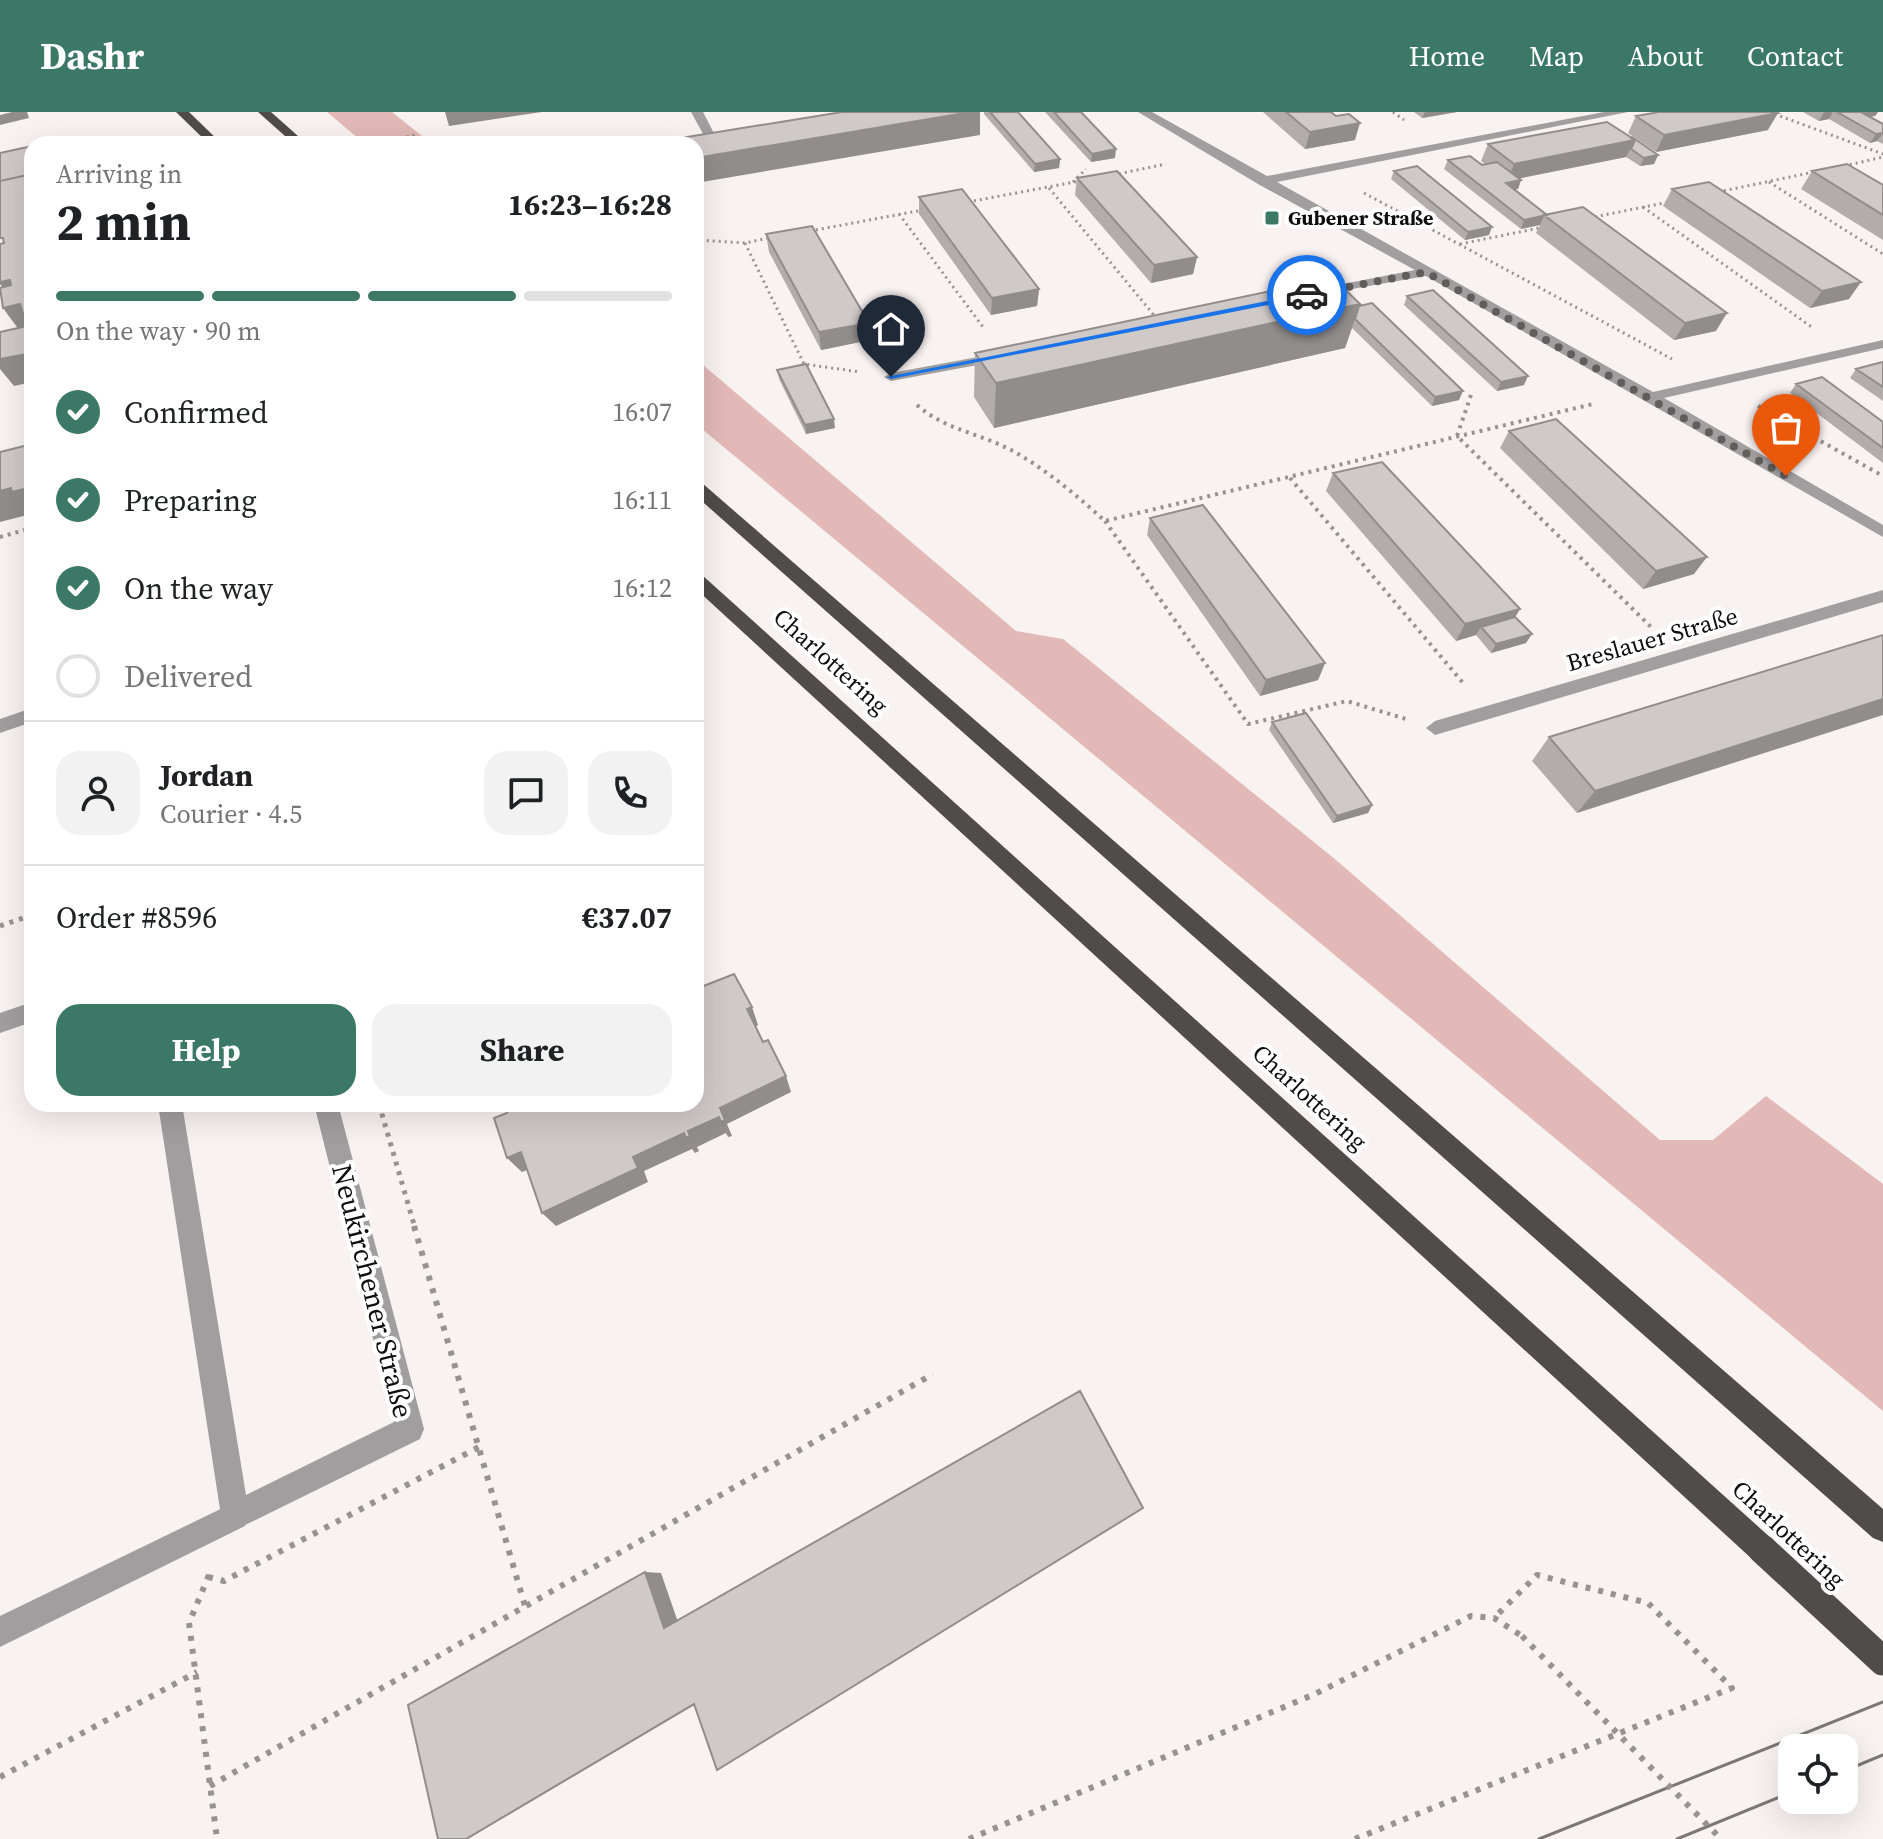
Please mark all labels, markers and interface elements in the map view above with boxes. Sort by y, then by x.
text: Dashr [40,30,144,82]
text: Home [1409,37,1485,75]
text: Map [1529,37,1584,75]
text: About [1628,37,1703,75]
text: Contact [1747,37,1843,75]
text: Arriving in [56,156,182,192]
text: 16:23–16:28 [508,184,672,225]
text: 2 min [56,186,191,257]
place label: Gubener Straße [1288,204,1433,232]
marker: Gubener Straße [1263,209,1281,227]
courier [1267,255,1347,335]
icon: car [1285,273,1329,317]
pin [857,295,925,377]
icon: home [869,307,913,351]
text: On the way · 90 m [56,313,261,349]
icon: check [56,390,100,434]
text: Confirmed [124,392,268,433]
text: 16:07 [612,394,672,430]
pin [1752,394,1820,476]
icon: bag [1764,406,1808,450]
icon: check [56,478,100,522]
text: Preparing [124,480,257,521]
text: 16:11 [612,482,672,518]
icon: check [56,566,100,610]
text: On the way [124,568,273,609]
text: 16:12 [612,570,672,606]
street label: Breslauer Straße [1563,599,1741,679]
street label: Charlottering [766,601,896,721]
text: Delivered [124,656,252,697]
button: person [56,751,140,835]
button: chat [484,751,568,835]
button: phone [588,751,672,835]
text: Jordan [160,755,253,796]
text: Courier · 4.5 [160,796,302,832]
text: Order #8596 [56,897,217,938]
text: €37.07 [582,897,672,938]
button: Help [56,1004,356,1096]
button: Share [372,1004,672,1096]
street label: Charlottering [1245,1037,1375,1157]
street label: Neukirchener Straße [323,1160,423,1422]
street label: Charlottering [1725,1473,1853,1595]
map controls [1778,1734,1858,1814]
button: locate [1778,1734,1858,1814]

